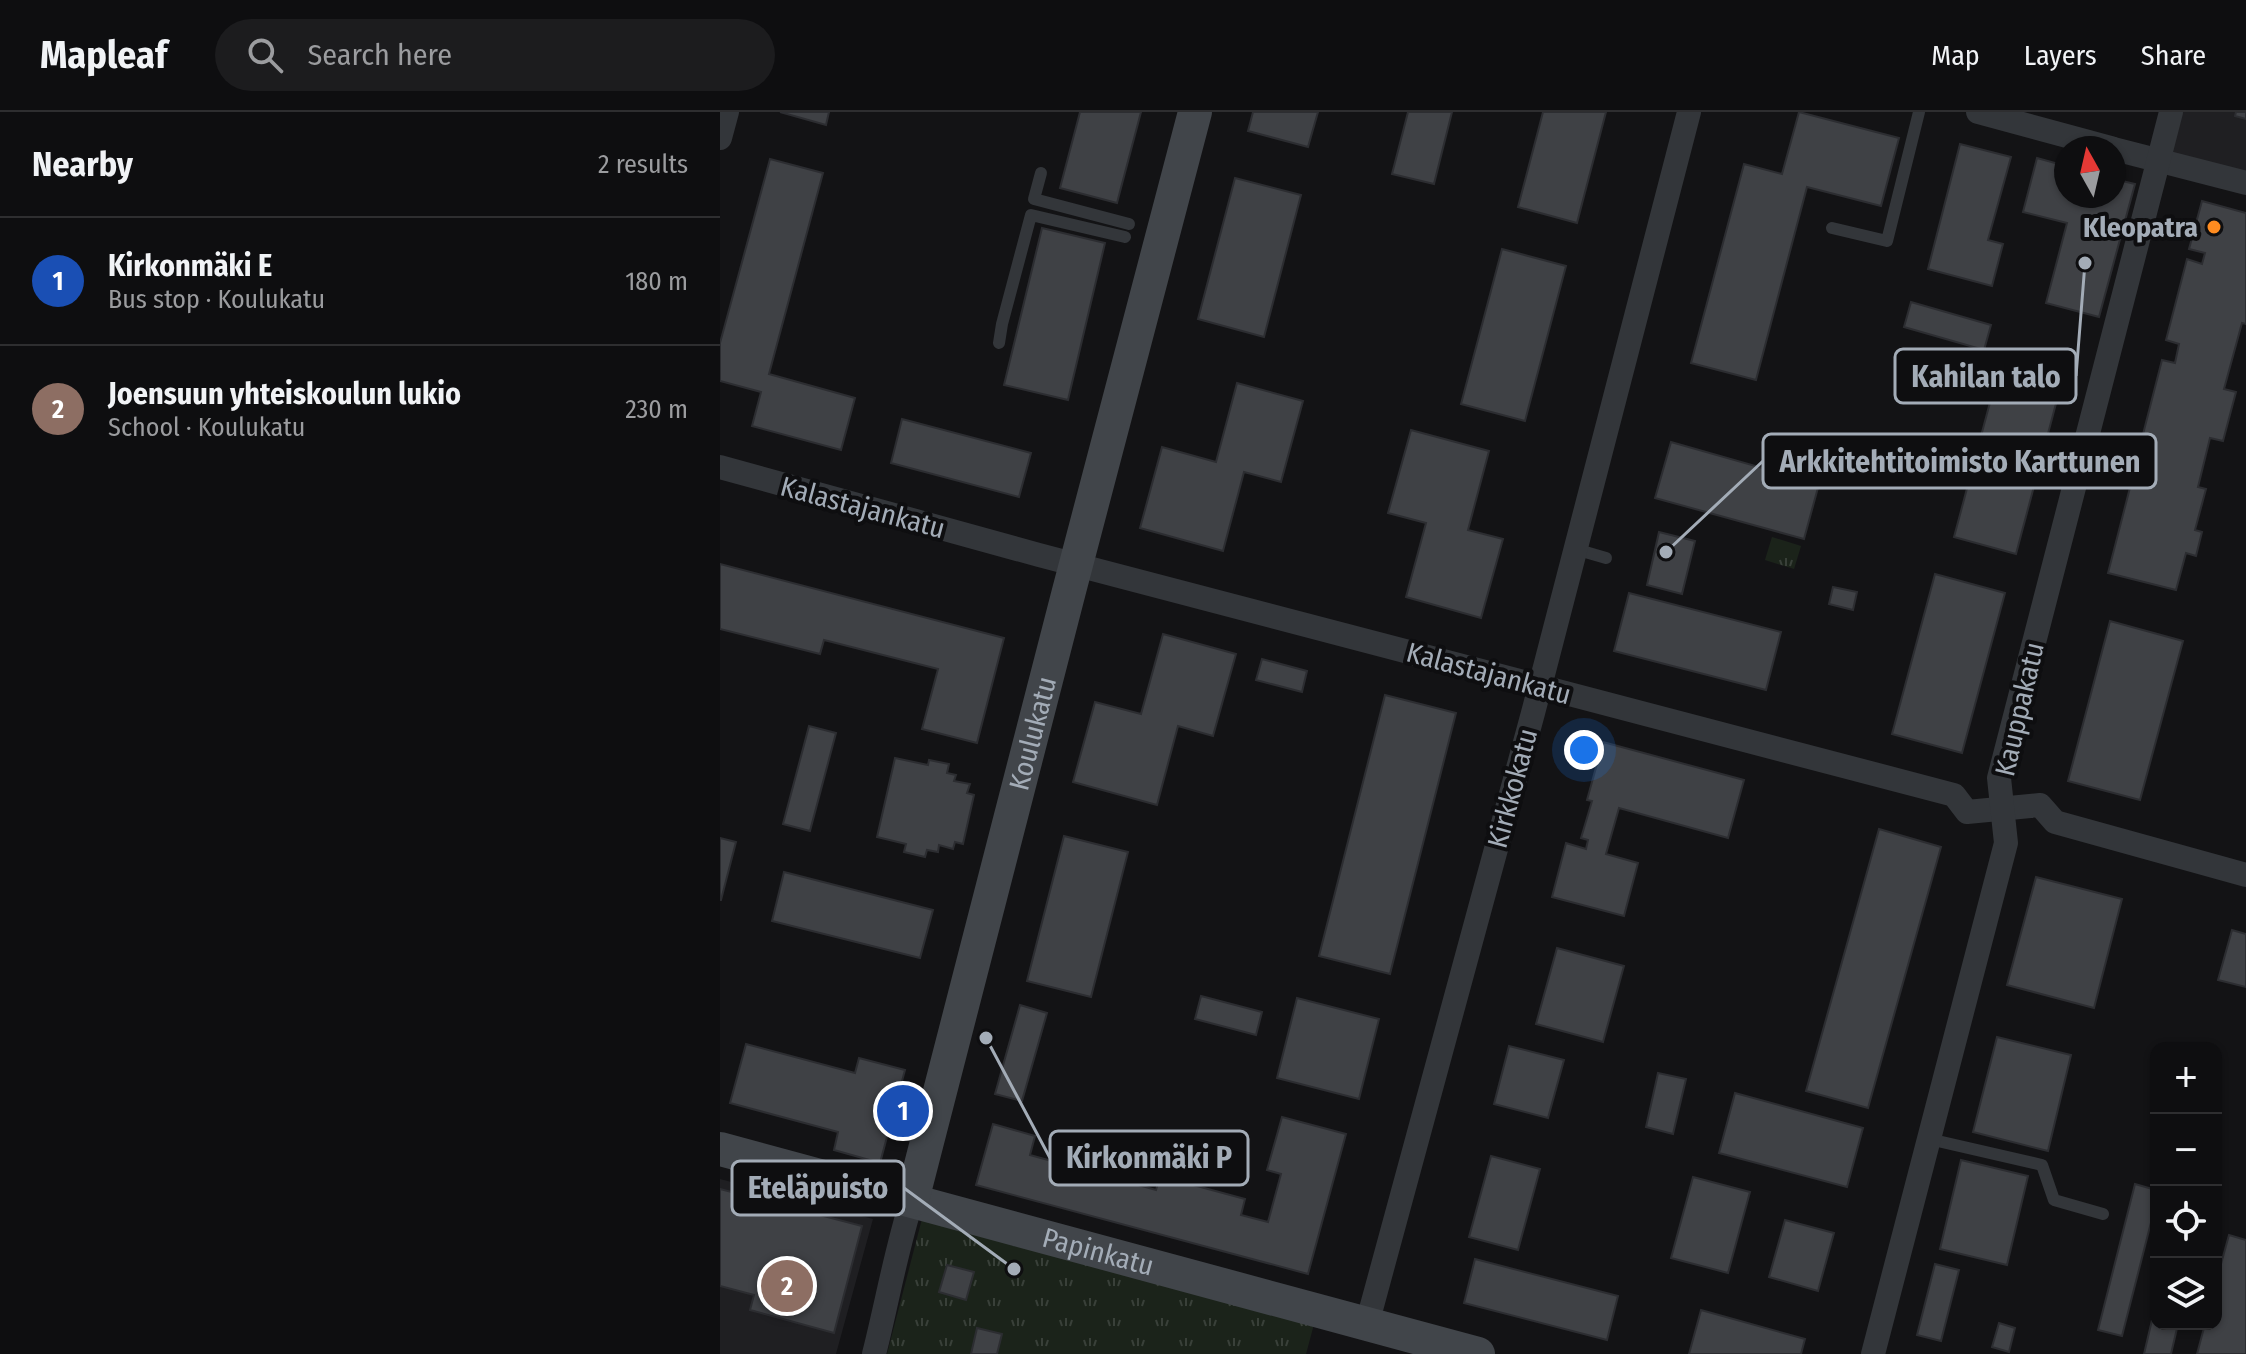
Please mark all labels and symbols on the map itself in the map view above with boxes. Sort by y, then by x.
north arrow [2054,136,2126,208]
place label: Kleopatra [2083,211,2198,244]
marker: Kleopatra [2205,218,2223,236]
callout: Kahilan talo [1895,349,2076,403]
text: Kahilan talo [1911,359,2061,395]
callout: Arkkitehtitoimisto Karttunen [1763,434,2156,488]
text: Arkkitehtitoimisto Karttunen [1778,444,2141,480]
street label: Kalastajankatu [777,470,949,545]
street label: Kalastajankatu [1403,636,1575,711]
street label: Kauppakatu [1988,639,2051,779]
street label: Koulukatu [1002,673,1063,794]
street label: Kirkkokatu [1481,725,1544,852]
your location [1564,730,1604,770]
pin: 1 [877,1081,929,1141]
callout: Kirkonmäki P [1050,1131,1248,1185]
text: Kirkonmäki P [1066,1140,1232,1176]
callout: Eteläpuisto [732,1161,904,1215]
text: Eteläpuisto [748,1170,888,1206]
street label: Papinkatu [1039,1221,1158,1283]
pin: 2 [761,1256,813,1316]

